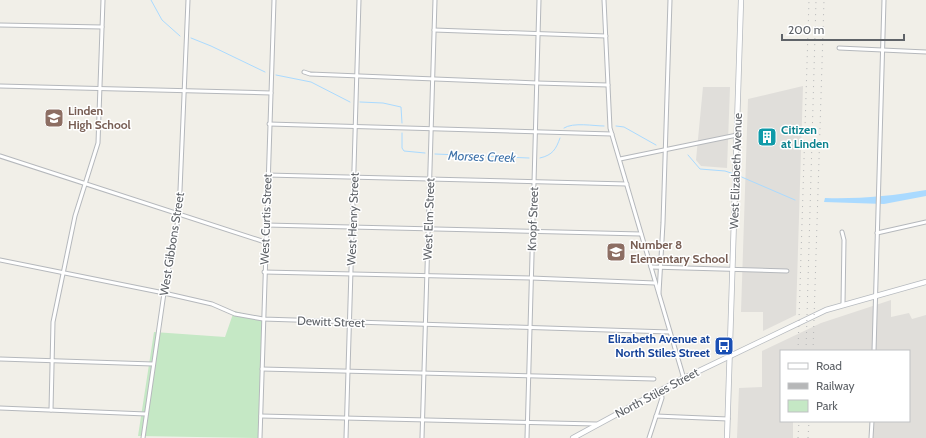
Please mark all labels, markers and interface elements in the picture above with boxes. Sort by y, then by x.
scale bar [782,16,904,42]
text: 200 m [788,22,824,37]
place label: Linden High School [68,103,131,132]
school or university icon: Linden High School [43,107,65,129]
street label: West Elizabeth Avenue [726,113,745,229]
place label: Citizen at Linden [781,122,829,151]
building icon: Citizen at Linden [756,126,778,148]
water label: Morses Creek [447,147,517,165]
street label: West Henry Street [343,172,362,266]
street label: West Curtis Street [256,173,275,265]
street label: West Elm Street [420,178,437,260]
street label: Knopf Street [524,187,541,251]
street label: West Gibbons Street [156,191,187,297]
place label: Number 8 Elementary School [630,237,728,266]
school or university icon: Number 8 Elementary School [605,241,627,263]
street label: Dewitt Street [297,313,365,330]
place label: Elizabeth Avenue at North Stiles Street [608,331,710,360]
bus stop icon: Elizabeth Avenue at North Stiles Street [713,335,735,357]
legend [780,350,910,422]
text: Road [816,358,842,373]
street label: North Stiles Street [612,364,701,421]
text: Railway [816,378,854,393]
text: Park [816,398,838,413]

